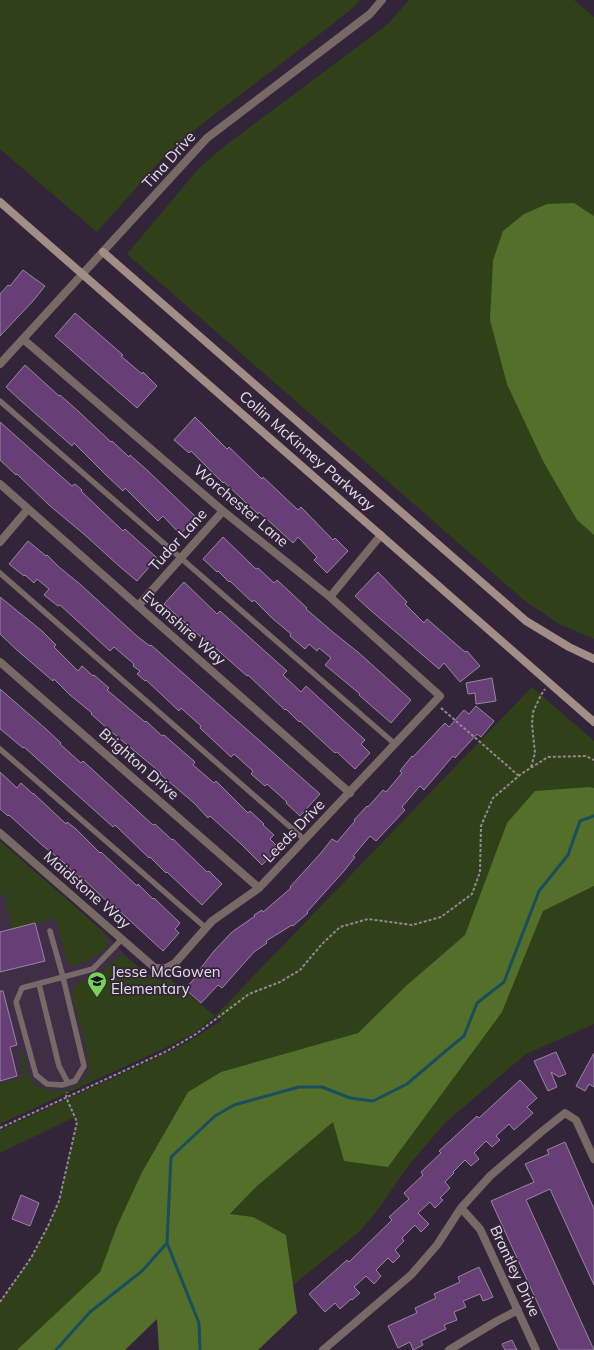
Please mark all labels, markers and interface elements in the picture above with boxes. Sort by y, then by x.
street label: Tina Drive [138,127,199,192]
street label: Collin McKinney Parkway [236,386,379,515]
street label: Worchester Lane [190,460,293,551]
street label: Tudor Lane [145,504,211,575]
street label: Evanshire Way [139,586,230,669]
street label: Brighton Drive [95,724,183,804]
street label: Leeds Drive [259,795,329,866]
street label: Maidstone Way [40,847,135,933]
place label: Jesse McGowen Elementary [111,962,221,998]
school or university icon: Jesse McGowen Elementary [86,970,108,998]
street label: Brantley Drive [486,1222,545,1319]

